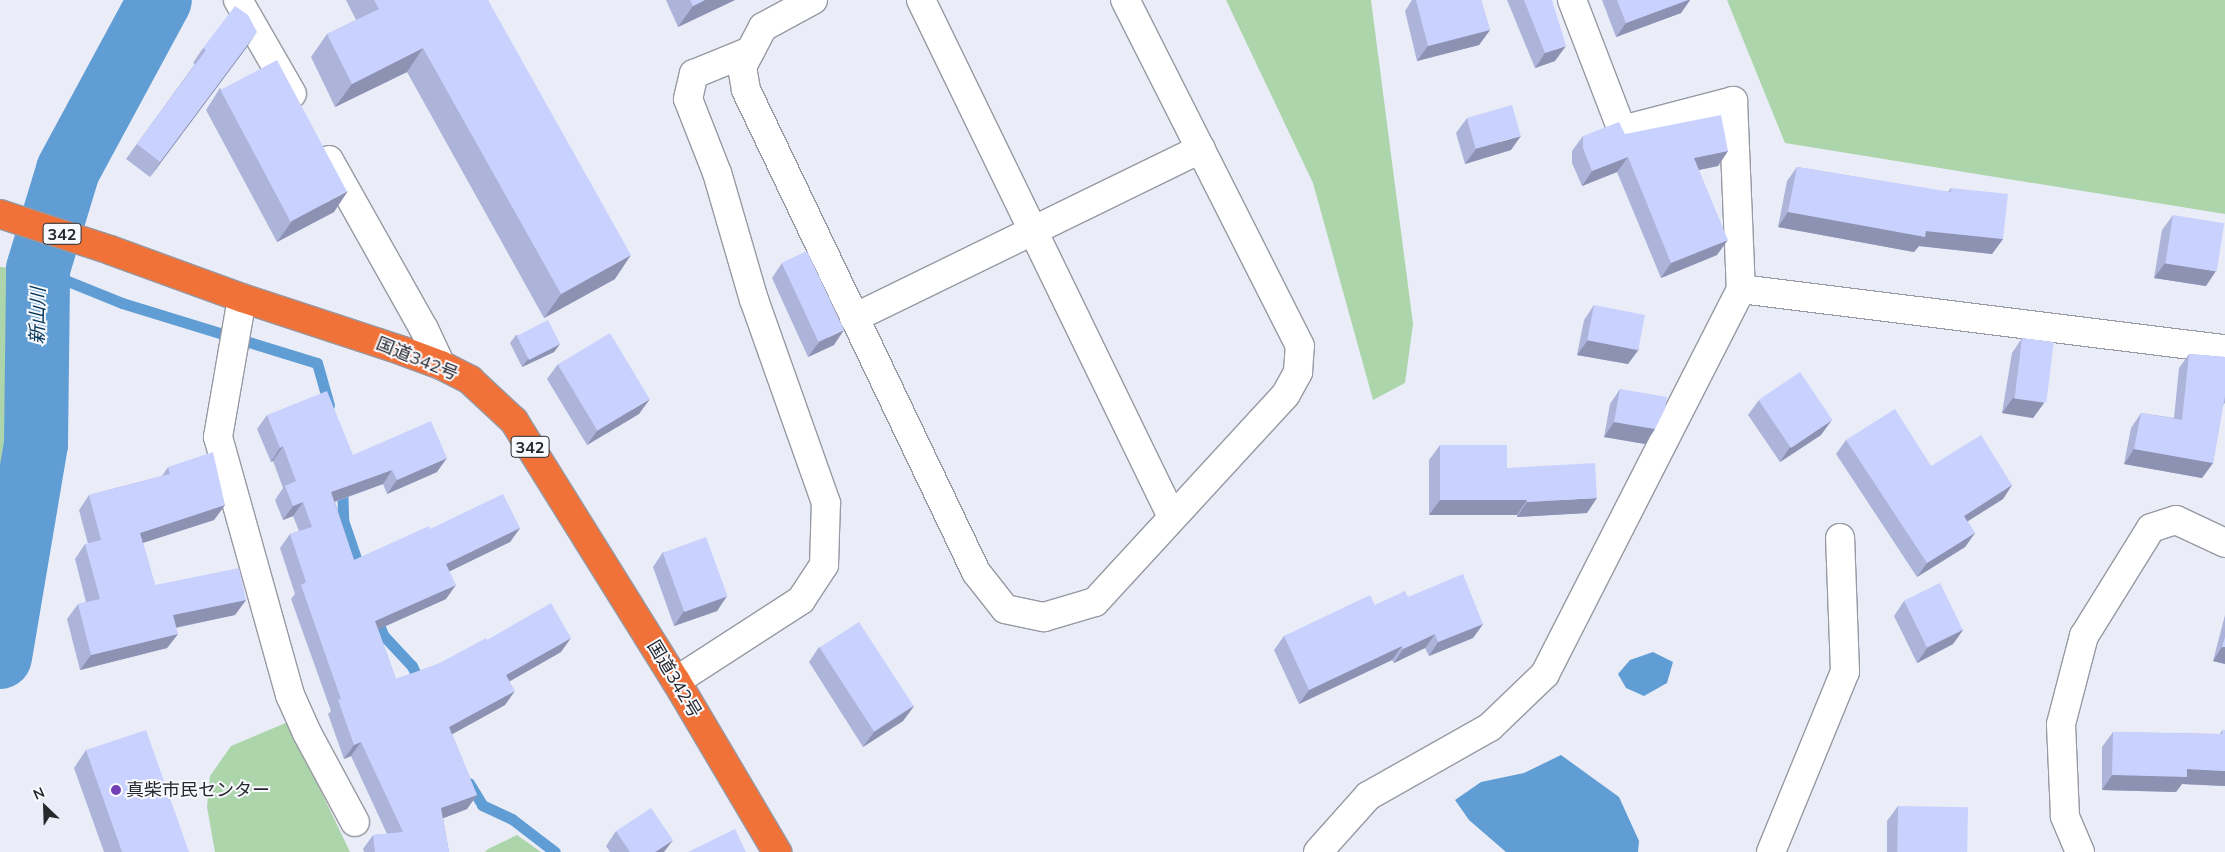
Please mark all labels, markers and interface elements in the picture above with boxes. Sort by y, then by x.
road number: 342 [42,220,82,248]
water label: 新山川 [26,287,50,345]
street label: 国道342号 [373,333,461,385]
road number: 342 [510,434,550,461]
street label: 国道342号 [642,636,706,722]
place label: 真柴市民センター [126,779,270,801]
north arrow [20,782,70,832]
text: N [30,783,47,804]
marker: 真柴市民センター [110,784,122,796]

